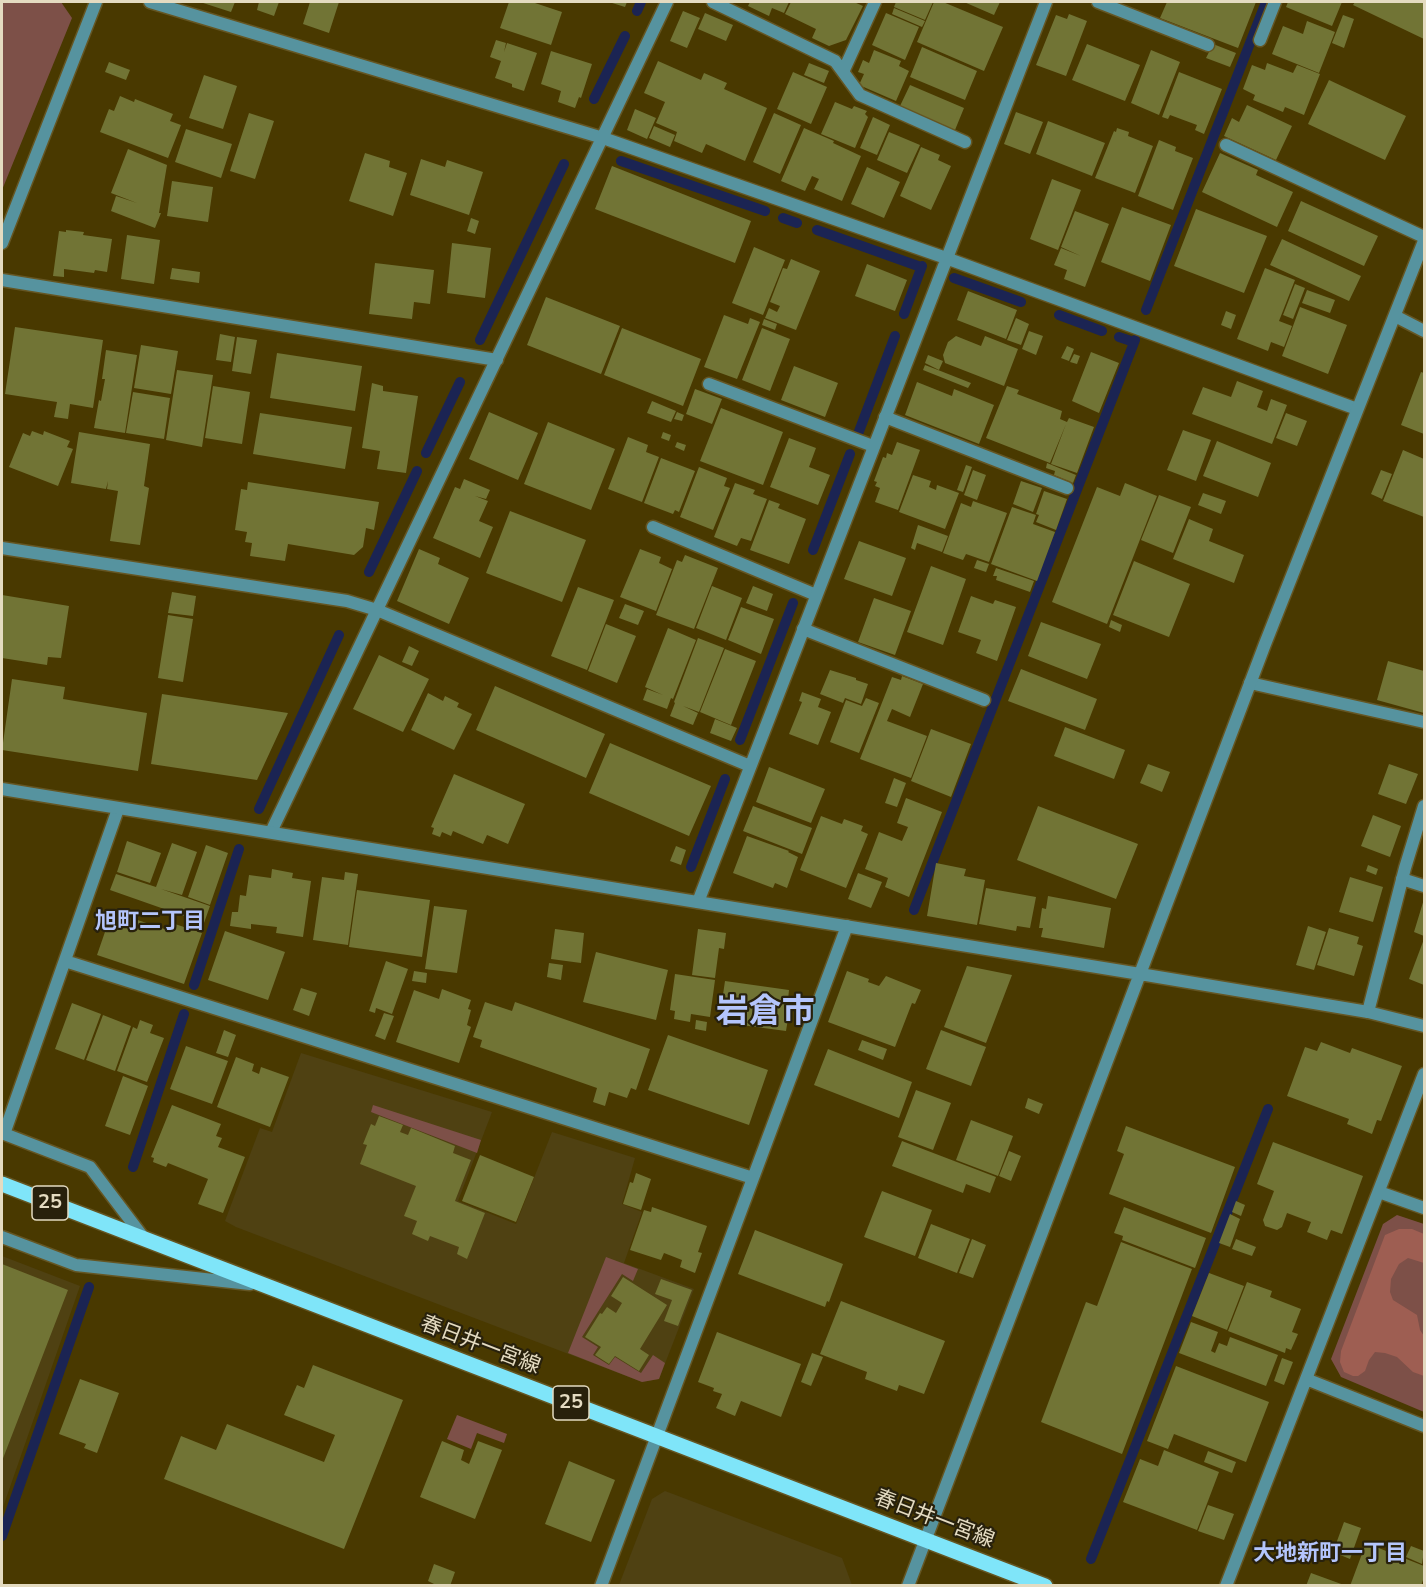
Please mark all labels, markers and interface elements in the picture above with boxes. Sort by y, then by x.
district label: 旭町二丁目 [95,910,205,936]
district label: 岩倉市 [716,994,814,1034]
road number: 25 [32,1186,68,1220]
street label: 春日井一宮線 [417,1312,543,1380]
road number: 25 [553,1386,589,1420]
street label: 春日井一宮線 [871,1486,997,1554]
district label: 大地新町一丁目 [1253,1542,1407,1568]

